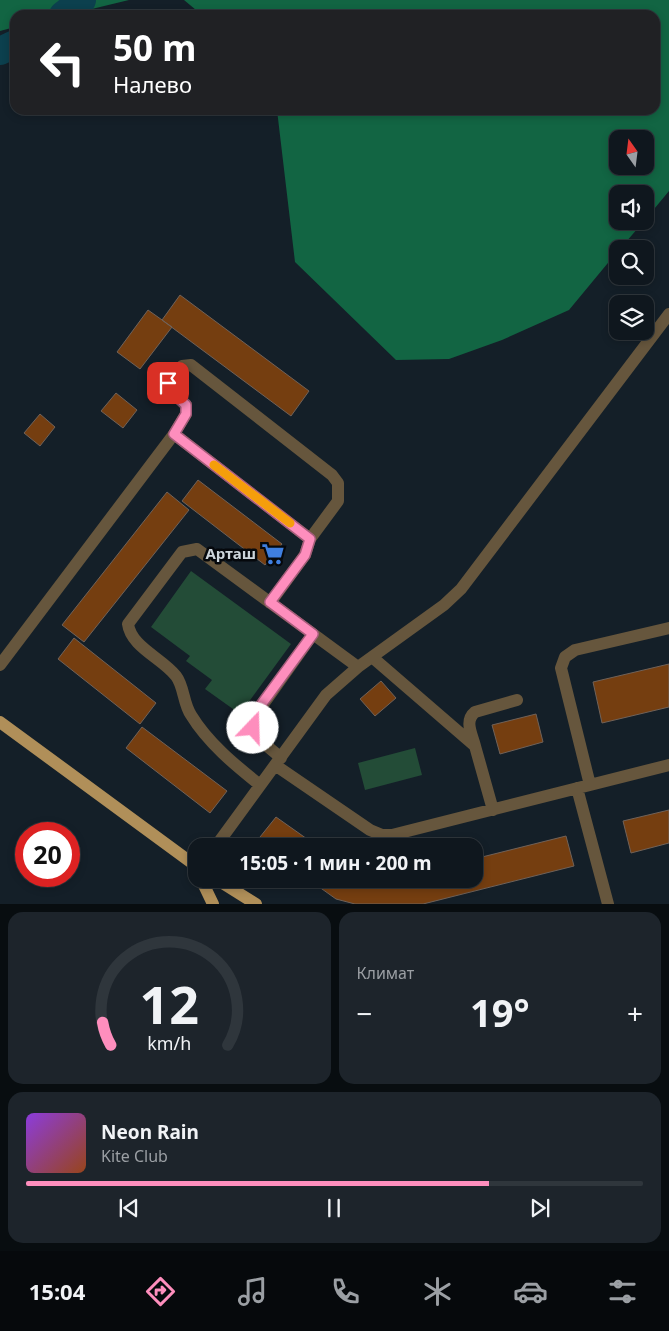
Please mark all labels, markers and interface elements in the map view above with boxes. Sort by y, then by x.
text: 50 m [113,24,196,71]
icon: left [30,30,95,95]
text: Налево [113,69,192,99]
north arrow [609,130,654,175]
map controls [609,130,654,340]
button: sound [609,185,654,230]
button: search [609,240,654,285]
button: layers [609,295,654,340]
pin [147,362,189,404]
icon: arrive [154,369,182,397]
supermarket icon: Арташ [260,541,286,567]
place label: Арташ [205,543,256,563]
position arrow [226,701,278,753]
speed limit sign: 20 [15,822,80,887]
text: 15:05 · 1 мин · 200 m [239,850,432,876]
text: Климат [357,962,414,984]
text: 12 [140,968,199,1039]
text: 19° [470,986,530,1038]
text: − [357,994,373,1032]
text: + [627,994,643,1032]
text: km/h [147,1031,191,1055]
text: Neon Rain [101,1119,199,1145]
text: Kite Club [101,1145,168,1167]
icon: previous [115,1194,143,1222]
icon: pause [320,1194,348,1222]
icon: next [526,1194,554,1222]
icon: directions [143,1274,178,1309]
icon: music [235,1274,270,1309]
icon: phone [328,1274,363,1309]
icon: climate [420,1274,455,1309]
icon: car [513,1274,548,1309]
icon: filters [605,1274,640,1309]
text: 15:04 [29,1276,85,1306]

